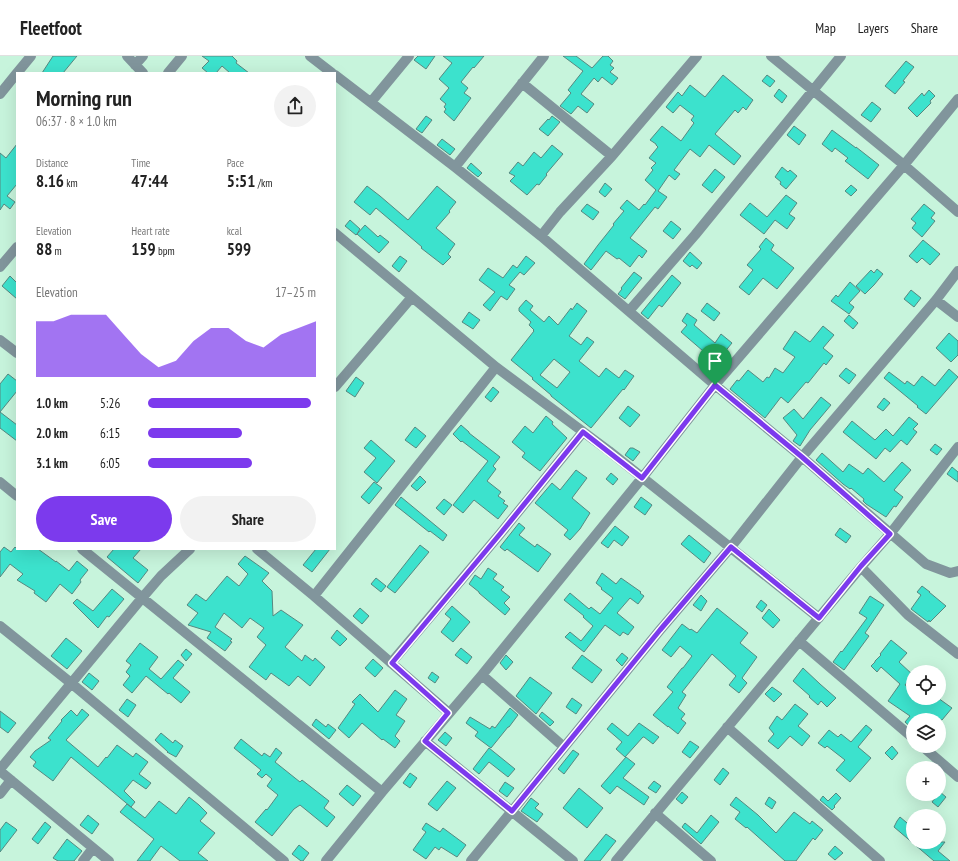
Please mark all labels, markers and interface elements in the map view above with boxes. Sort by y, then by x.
text: Fleetfoot [20,16,82,40]
text: Map [815,19,836,37]
text: Layers [858,19,889,37]
text: Share [911,19,938,37]
text: Morning run [36,84,132,112]
button: share [274,85,316,127]
text: 06:37 · 8 × 1.0 km [36,113,117,130]
text: Distance [36,156,68,170]
text: Time [131,156,150,170]
text: Pace [227,156,244,170]
text: 8.16 [36,170,64,192]
text: 47:44 [131,170,168,192]
text: 5:51 [227,170,255,192]
text: km [64,176,78,190]
text: /km [255,176,272,190]
text: Elevation [36,224,71,238]
text: Heart rate [131,224,170,238]
text: kcal [227,224,242,238]
text: 88 [36,238,52,260]
text: 159 [131,238,156,260]
text: 599 [227,238,251,260]
text: m [52,244,62,258]
text: bpm [156,244,175,258]
text: Elevation [36,284,78,301]
text: 17–25 m [275,284,316,301]
pin [698,344,732,385]
icon: arrive [704,350,726,372]
text: 1.0 km [36,395,68,412]
text: 5:26 [100,395,120,412]
text: 2.0 km [36,425,68,442]
text: 6:15 [100,425,120,442]
text: 3.1 km [36,455,68,472]
text: 6:05 [100,455,120,472]
button: Save [36,496,172,542]
button: Share [180,496,316,542]
map controls [906,665,946,849]
button: locate [906,665,946,705]
button: layers [906,713,946,753]
button: + [906,761,946,801]
button: − [906,809,946,849]

